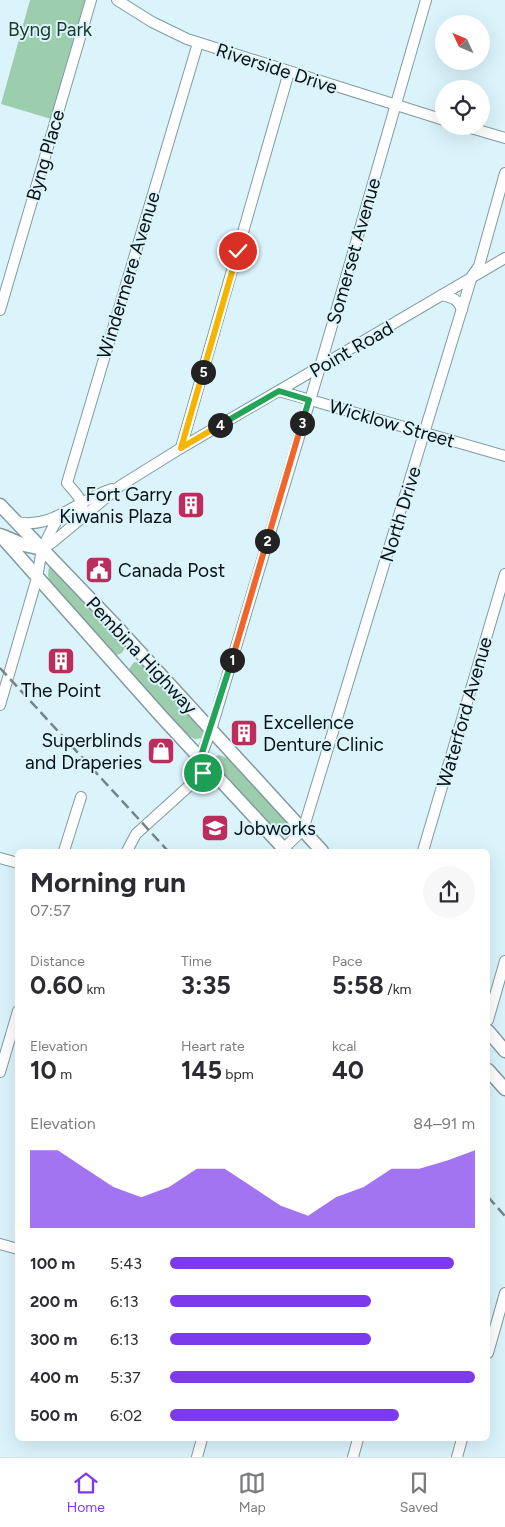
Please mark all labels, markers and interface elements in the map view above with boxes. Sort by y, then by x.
north arrow [435,15,490,70]
map controls [435,15,490,135]
park label: Byng Park [8,18,93,41]
street label: Riverside Drive [213,38,340,99]
button: locate [435,80,490,135]
street label: Byng Place [22,107,69,203]
street label: Somerset Avenue [322,175,385,327]
street label: Windermere Avenue [92,189,165,361]
pin [217,230,259,272]
icon: check [224,237,252,265]
street label: Point Road [305,316,397,383]
pin: 5 [190,360,216,384]
text: 5 [199,364,208,381]
street label: Wicklow Street [326,395,457,452]
pin: 3 [290,410,314,436]
pin: 4 [208,412,232,438]
text: 3 [299,415,306,432]
text: 4 [216,417,225,434]
street label: North Drive [375,464,426,565]
place label: Fort Garry Kiwanis Plaza [59,483,172,528]
building icon: Fort Garry Kiwanis Plaza [176,490,206,520]
pin: 2 [254,528,280,554]
text: 2 [263,533,272,550]
public building icon: Canada Post [84,555,114,585]
place label: Canada Post [118,559,225,582]
street label: Pembina Highway [81,592,202,719]
street label: Waterford Avenue [432,634,497,790]
building icon: The Point [46,646,76,676]
pin: 1 [220,648,244,672]
text: 1 [230,652,235,669]
place label: The Point [21,679,101,702]
place label: Excellence Denture Clinic [263,711,384,756]
building icon: Excellence Denture Clinic [229,718,259,748]
place label: Superblinds and Draperies [25,729,142,774]
shop icon: Superblinds and Draperies [146,736,176,766]
pin [182,752,224,794]
icon: arrive [189,759,217,787]
school or university icon: Jobworks [200,813,230,843]
place label: Jobworks [234,817,316,840]
text: Morning run [30,865,186,899]
button: share [423,866,475,918]
text: 07:57 [30,901,71,920]
text: Distance [30,953,85,970]
text: Time [181,953,212,970]
text: Pace [332,953,362,970]
text: 0.60 [30,970,83,1000]
text: 3:35 [181,970,231,1000]
text: 5:58 [332,970,384,1000]
text: km [83,981,105,998]
text: /km [384,981,412,998]
text: Elevation [30,1038,88,1055]
text: Heart rate [181,1038,245,1055]
text: kcal [332,1038,356,1055]
text: 10 [30,1055,57,1085]
text: 145 [181,1055,222,1085]
text: 40 [332,1055,364,1085]
text: m [57,1066,72,1083]
text: bpm [222,1066,254,1083]
text: Elevation [30,1114,96,1133]
text: 84–91 m [413,1114,475,1133]
text: 100 m [30,1254,75,1273]
text: 5:43 [110,1254,142,1273]
text: 200 m [30,1292,78,1311]
text: 6:13 [110,1292,138,1311]
text: 300 m [30,1330,77,1349]
text: 6:13 [110,1330,138,1349]
text: 400 m [30,1368,79,1387]
text: 5:37 [110,1368,141,1387]
text: 500 m [30,1406,78,1425]
text: 6:02 [110,1406,142,1425]
tab: Home [67,1469,105,1516]
tab: Map [238,1469,266,1516]
tab: Saved [400,1469,438,1516]

